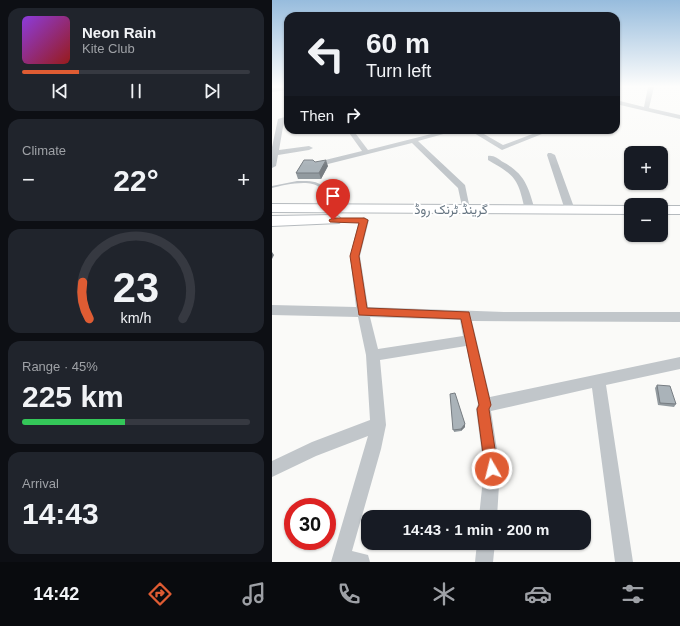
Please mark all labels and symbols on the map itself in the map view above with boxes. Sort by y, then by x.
pin [316,179,350,220]
street label: گرینڈ ٹرنک روڈ [414,202,488,218]
position arrow [471,448,513,490]
speed limit sign: 30 [284,498,336,550]

